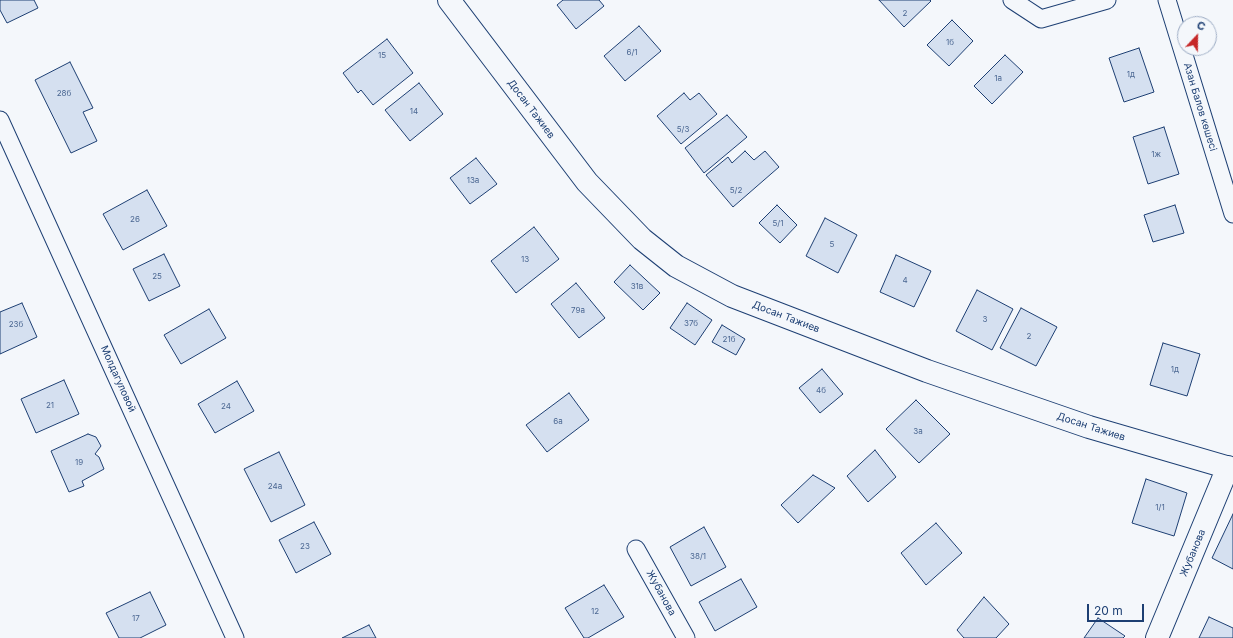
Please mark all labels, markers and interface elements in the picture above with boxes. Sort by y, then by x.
house number: 2 [903,9,907,19]
north arrow [1177,16,1217,56]
text: С [1195,18,1208,34]
house number: 1б [946,38,954,48]
house number: 6/1 [626,48,638,58]
house number: 15 [378,51,386,61]
street label: Азан Балов көшесі [1181,61,1219,153]
house number: 1д [1127,70,1135,80]
house number: 1а [994,74,1002,84]
street label: Досан Тажиев [505,77,557,141]
house number: 28б [57,89,71,99]
house number: 14 [410,107,418,117]
house number: 5/3 [677,125,689,135]
house number: 1ж [1151,150,1161,160]
house number: 13а [467,176,479,186]
house number: 5/2 [730,186,742,196]
house number: 26 [130,215,140,225]
house number: 5/1 [772,219,784,229]
house number: 5 [830,240,834,250]
house number: 13 [521,255,529,265]
house number: 25 [152,272,162,282]
house number: 4 [902,276,908,286]
house number: 31в [631,282,643,292]
street label: Досан Тажиев [751,299,821,335]
house number: 79а [571,306,585,316]
house number: 3 [983,315,987,325]
house number: 37б [684,319,698,329]
house number: 23б [9,320,23,330]
house number: 2 [1027,332,1031,342]
house number: 21б [723,335,735,345]
street label: Молдагуловой [98,344,138,414]
house number: 1д [1171,365,1179,375]
house number: 4б [816,386,826,396]
house number: 21 [46,401,54,411]
house number: 24 [221,402,231,412]
street label: Досан Тажиев [1055,410,1127,444]
house number: 6а [553,417,563,427]
house number: 3а [913,427,923,437]
house number: 19 [75,458,83,468]
house number: 24а [268,482,282,492]
house number: 1/1 [1155,503,1165,513]
street label: Жубанова [1178,528,1208,578]
house number: 23 [300,542,310,552]
house number: 38/1 [690,552,706,562]
street label: Жубанова [644,568,678,618]
scale bar [1089,596,1146,622]
text: 20 m [1094,603,1123,618]
house number: 12 [591,607,599,617]
house number: 17 [132,614,140,624]

